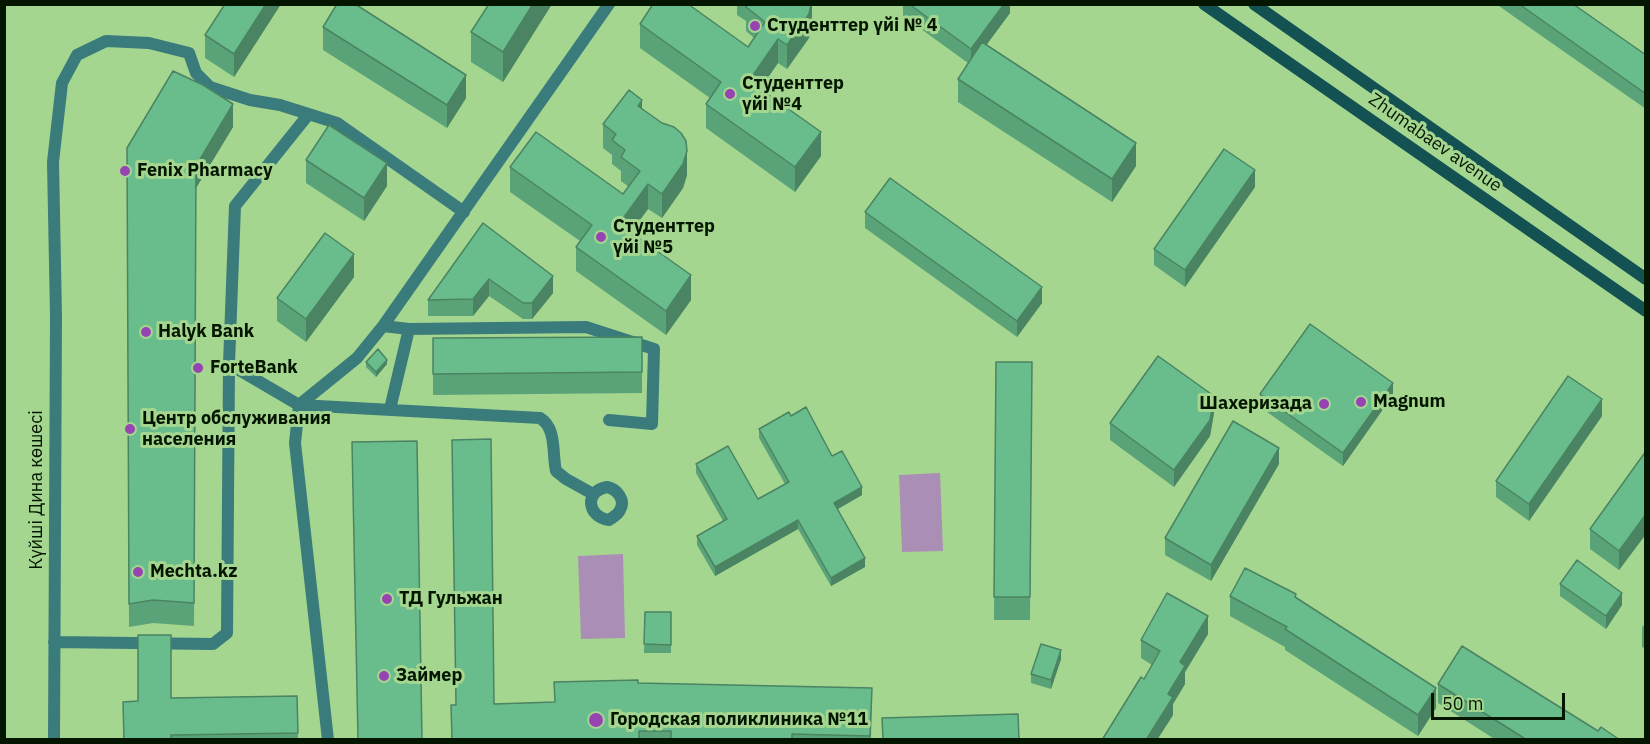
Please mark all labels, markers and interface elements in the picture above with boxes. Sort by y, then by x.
place label: Студенттер үйі № 4 [767,15,937,37]
marker: Студенттер үйі № 4 [748,19,762,33]
place label: Студенттер үйі №4 [742,73,844,116]
marker: Студенттер үйі №4 [723,87,737,101]
street label: Zhumabaev avenue [1364,89,1506,197]
place label: Fenix Pharmacy [137,160,273,182]
marker: Fenix Pharmacy [118,164,132,178]
place label: Студенттер үйі №5 [613,216,715,258]
marker: Студенттер үйі №5 [594,230,608,244]
place label: Halyk Bank [158,321,254,343]
marker: Halyk Bank [139,325,153,339]
place label: ForteBank [210,357,298,379]
marker: ForteBank [191,361,205,375]
place label: Magnum [1373,391,1445,413]
place label: Шахеризада [1199,393,1312,415]
marker: Magnum [1354,395,1368,409]
marker: Шахеризада [1317,397,1331,411]
place label: Центр обслуживания населения [142,408,331,450]
street label: Күйші Дина көшесі [26,410,48,570]
marker: Центр обслуживания населения [123,422,137,436]
place label: Mechta.kz [150,561,237,583]
marker: Mechta.kz [131,565,145,579]
place label: ТД Гульжан [399,588,503,610]
marker: ТД Гульжан [380,592,394,606]
place label: Займер [396,665,462,687]
marker: Займер [377,669,391,683]
scale bar [1434,681,1568,719]
text: 50 m [1442,692,1484,715]
place label: Городская поликлиника №11 [610,709,868,731]
marker: Городская поликлиника №11 [587,711,605,729]

